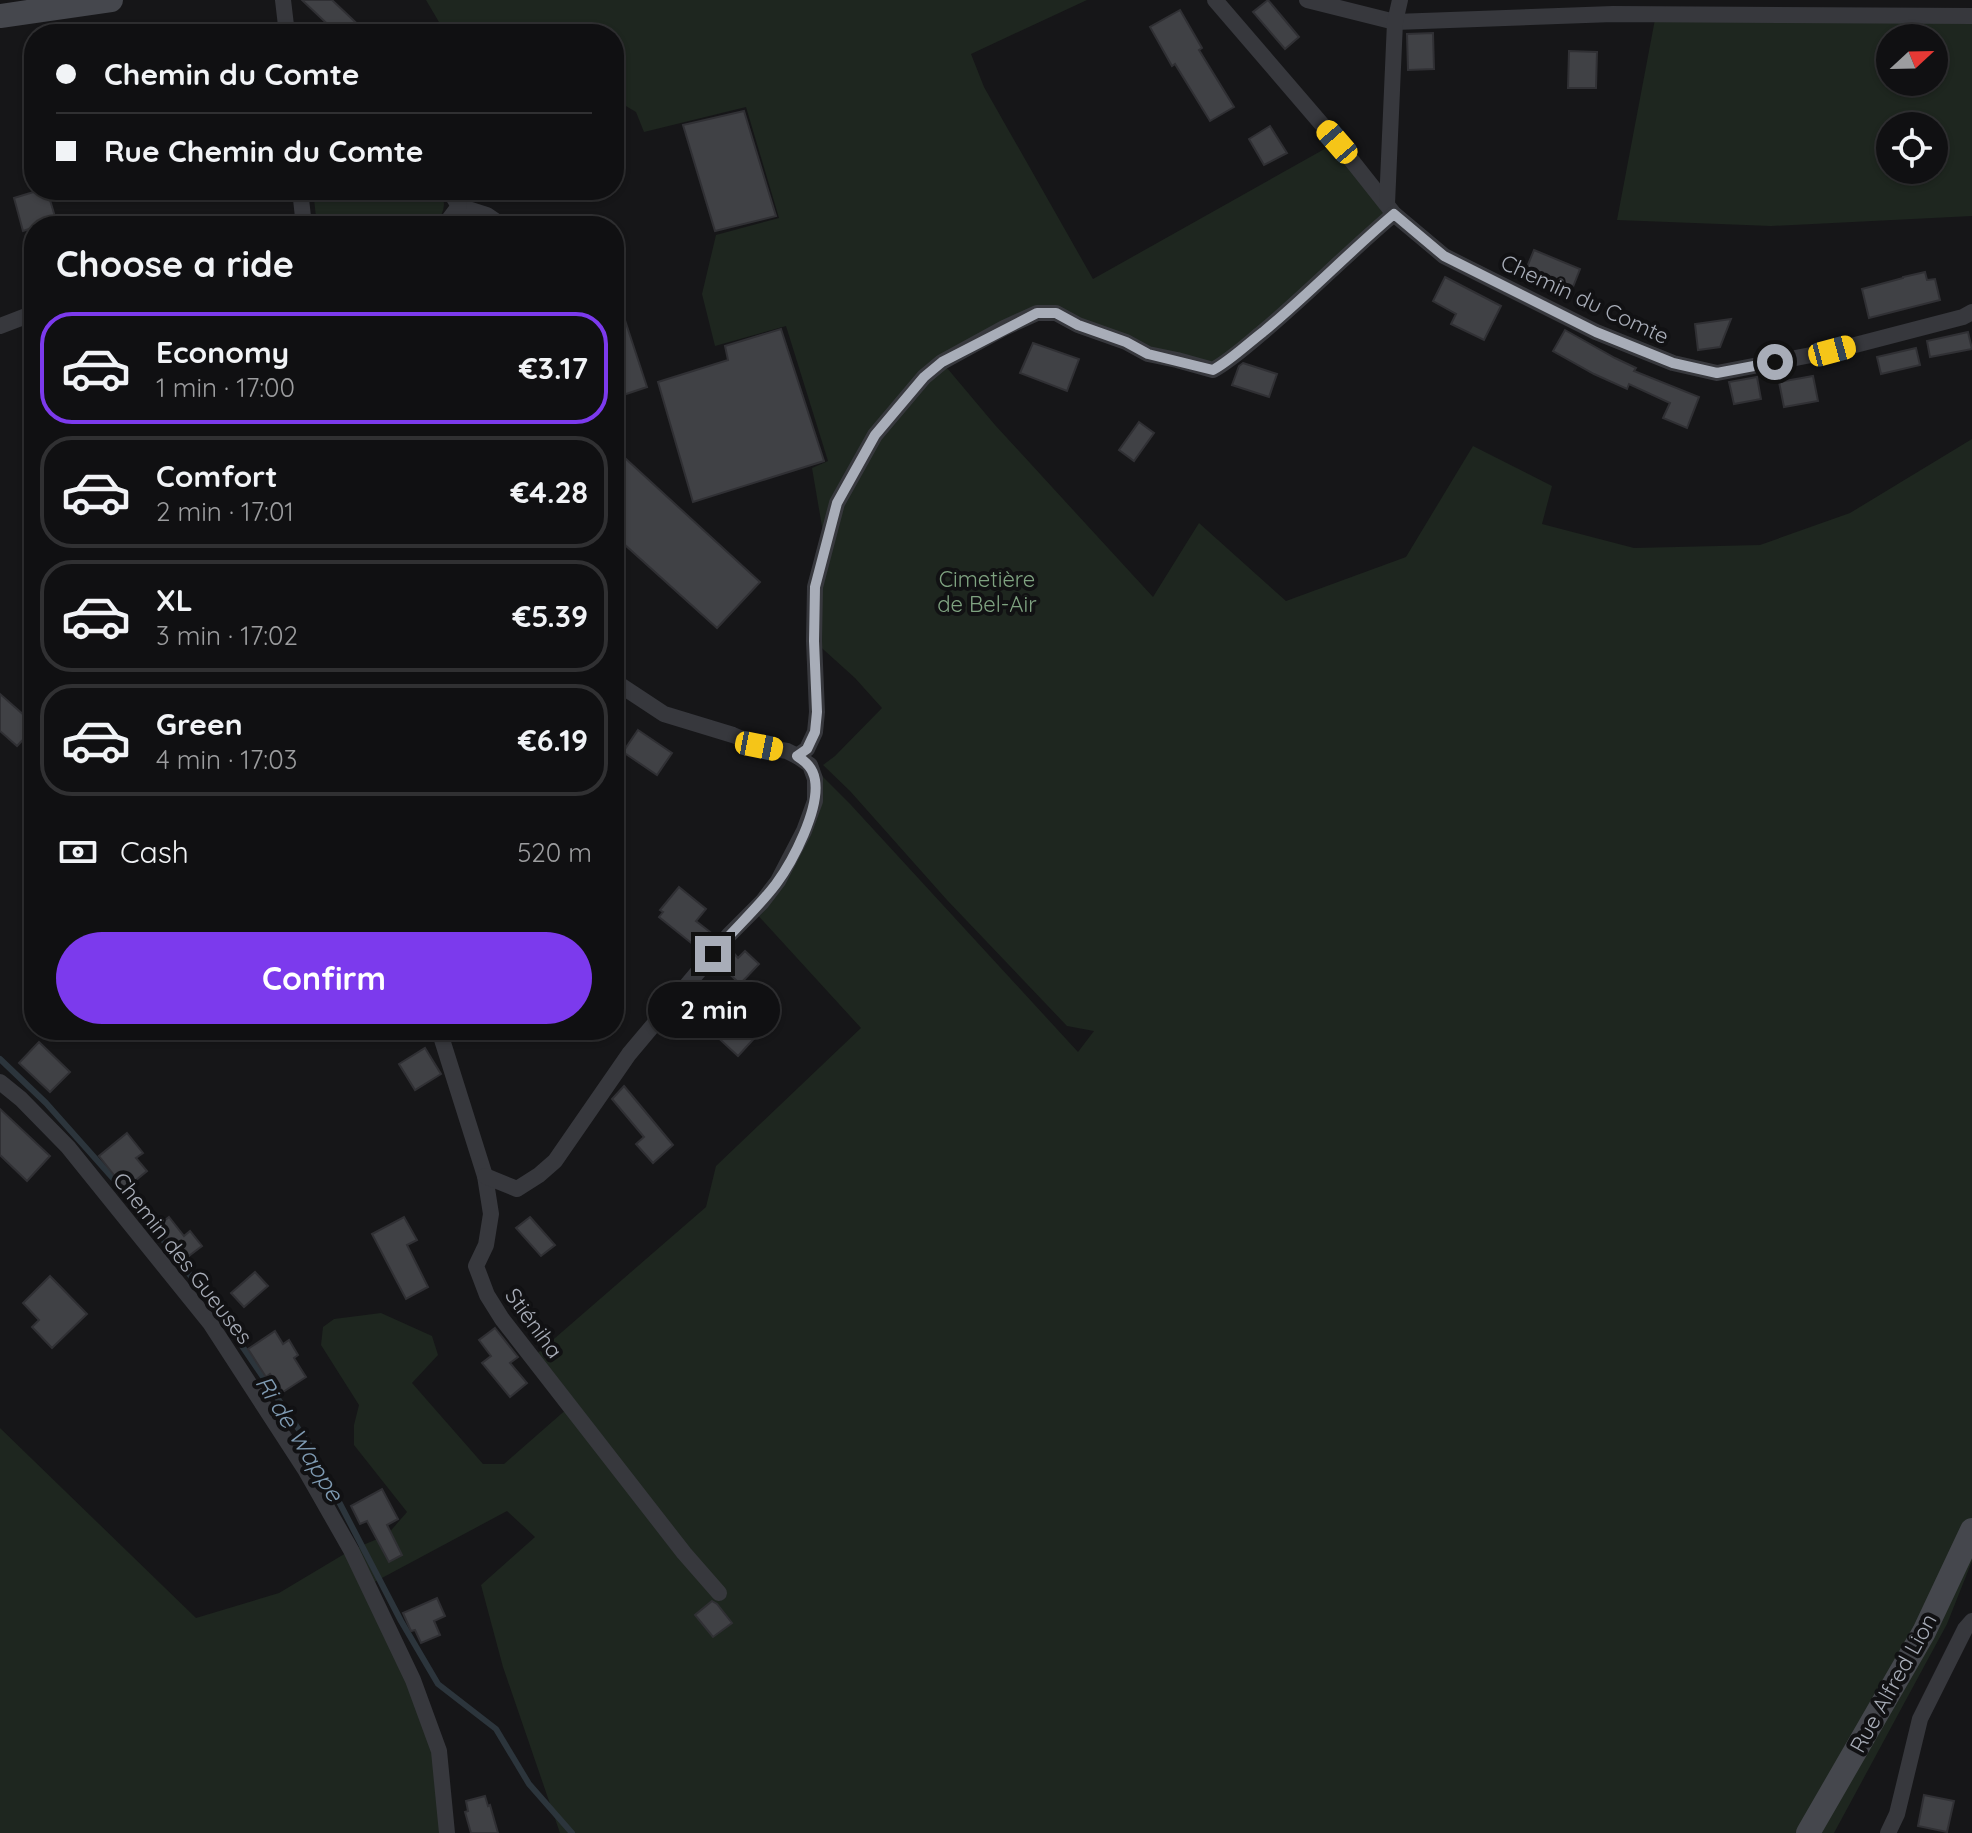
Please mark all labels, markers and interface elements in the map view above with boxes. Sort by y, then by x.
north arrow [1876,24,1948,96]
map controls [1876,24,1948,184]
text: Chemin du Comte [104,55,359,93]
button: locate [1876,112,1948,184]
car [1312,116,1362,168]
text: Rue Chemin du Comte [104,132,423,170]
text: Choose a ride [56,241,294,286]
street label: Chemin du Comte [1496,248,1674,350]
icon: car [60,332,132,404]
text: Economy [156,333,289,371]
car [1806,333,1858,369]
route start [1757,344,1793,380]
text: €3.17 [519,349,588,387]
text: 1 min · 17:00 [156,371,295,404]
icon: car [60,456,132,528]
text: Comfort [156,457,277,495]
text: €4.28 [511,473,588,511]
text: 2 min · 17:01 [156,495,294,528]
park label: Cimetière de Bel-Air [937,565,1037,618]
icon: car [60,580,132,652]
text: XL [156,581,193,619]
text: €5.39 [512,597,588,635]
text: 3 min · 17:02 [156,619,298,652]
icon: car [60,704,132,776]
text: Green [156,705,243,743]
text: €6.19 [518,721,588,759]
car [733,730,785,762]
text: 4 min · 17:03 [156,743,297,776]
icon: cash [56,830,100,874]
text: Cash [120,833,189,871]
text: 520 m [517,836,592,869]
button: Confirm [56,932,592,1024]
route end [695,936,731,972]
callout: 2 min [647,982,779,1038]
text: 2 min [680,993,748,1026]
street label: Chemin des Gueuses [107,1166,259,1350]
street label: Stiéniha [499,1282,569,1364]
water label: Ri de Wappe [249,1370,351,1508]
street label: Rue Alfred Lion [1843,1608,1943,1758]

